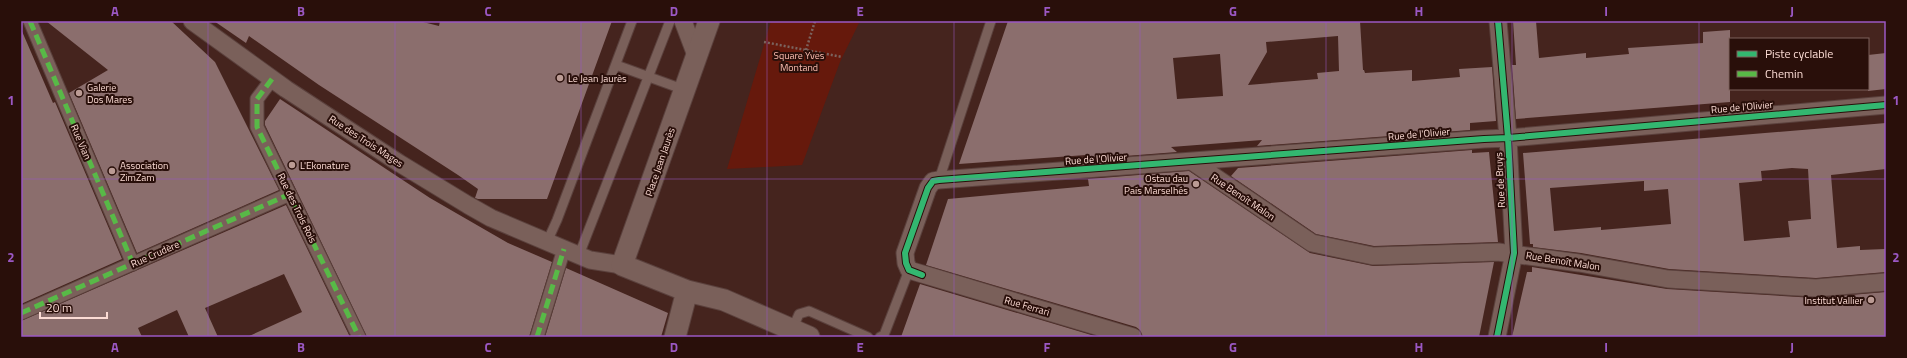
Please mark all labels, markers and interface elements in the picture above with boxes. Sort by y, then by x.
text: A [111,1,119,21]
text: B [297,1,305,21]
text: C [484,1,492,21]
text: D [670,1,678,21]
text: E [856,1,864,21]
text: F [1044,1,1051,21]
text: G [1229,1,1237,21]
text: H [1415,1,1423,21]
text: I [1604,1,1608,21]
text: J [1790,1,1794,21]
legend [1729,38,1869,90]
text: Piste cyclable [1765,44,1833,63]
park label: Square Yves Montand [774,48,825,75]
text: Chemin [1765,64,1803,83]
place label: Le Jean Jaurès [568,71,627,86]
marker: Le Jean Jaurès [555,73,565,83]
place label: Galerie Dos Mares [87,80,132,107]
marker: Galerie Dos Mares [74,88,84,98]
text: 1 [7,90,15,110]
text: 1 [1892,90,1900,110]
street label: Rue de l'Olivier [1710,97,1774,117]
street label: Rue des Trois Mages [326,111,407,171]
street label: Rue Vian [67,122,95,162]
street label: Rue de l'Olivier [1387,124,1451,144]
street label: Place Jean Jaurès [641,125,679,198]
street label: Rue de l'Olivier [1064,149,1128,169]
street label: Rue de Bruys [1491,152,1509,208]
place label: Association ZimZam [120,158,168,185]
place label: L'Ekonature [300,158,349,173]
marker: L'Ekonature [287,160,297,170]
marker: Association ZimZam [107,166,117,176]
street label: Rue des Trois Rois [274,170,321,246]
street label: Rue Benoît Malon [1208,170,1278,224]
place label: Ostau dau País Marselhés [1124,171,1188,198]
marker: Ostau dau País Marselhés [1191,179,1201,189]
street label: Rue Crudère [128,237,182,271]
text: 2 [7,247,15,267]
text: 2 [1892,247,1900,267]
street label: Rue Benoît Malon [1525,248,1601,274]
street label: Rue Ferrari [1003,292,1051,320]
place label: Institut Vallier [1804,293,1864,308]
scale bar [40,294,107,320]
marker: Institut Vallier [1866,295,1876,305]
text: 20 m [46,298,72,317]
text: A [111,337,119,357]
text: B [297,337,305,357]
text: C [484,337,492,357]
text: D [670,337,678,357]
text: E [856,337,864,357]
text: F [1044,337,1051,357]
text: G [1229,337,1237,357]
text: H [1415,337,1423,357]
text: I [1604,337,1608,357]
text: J [1790,337,1794,357]

